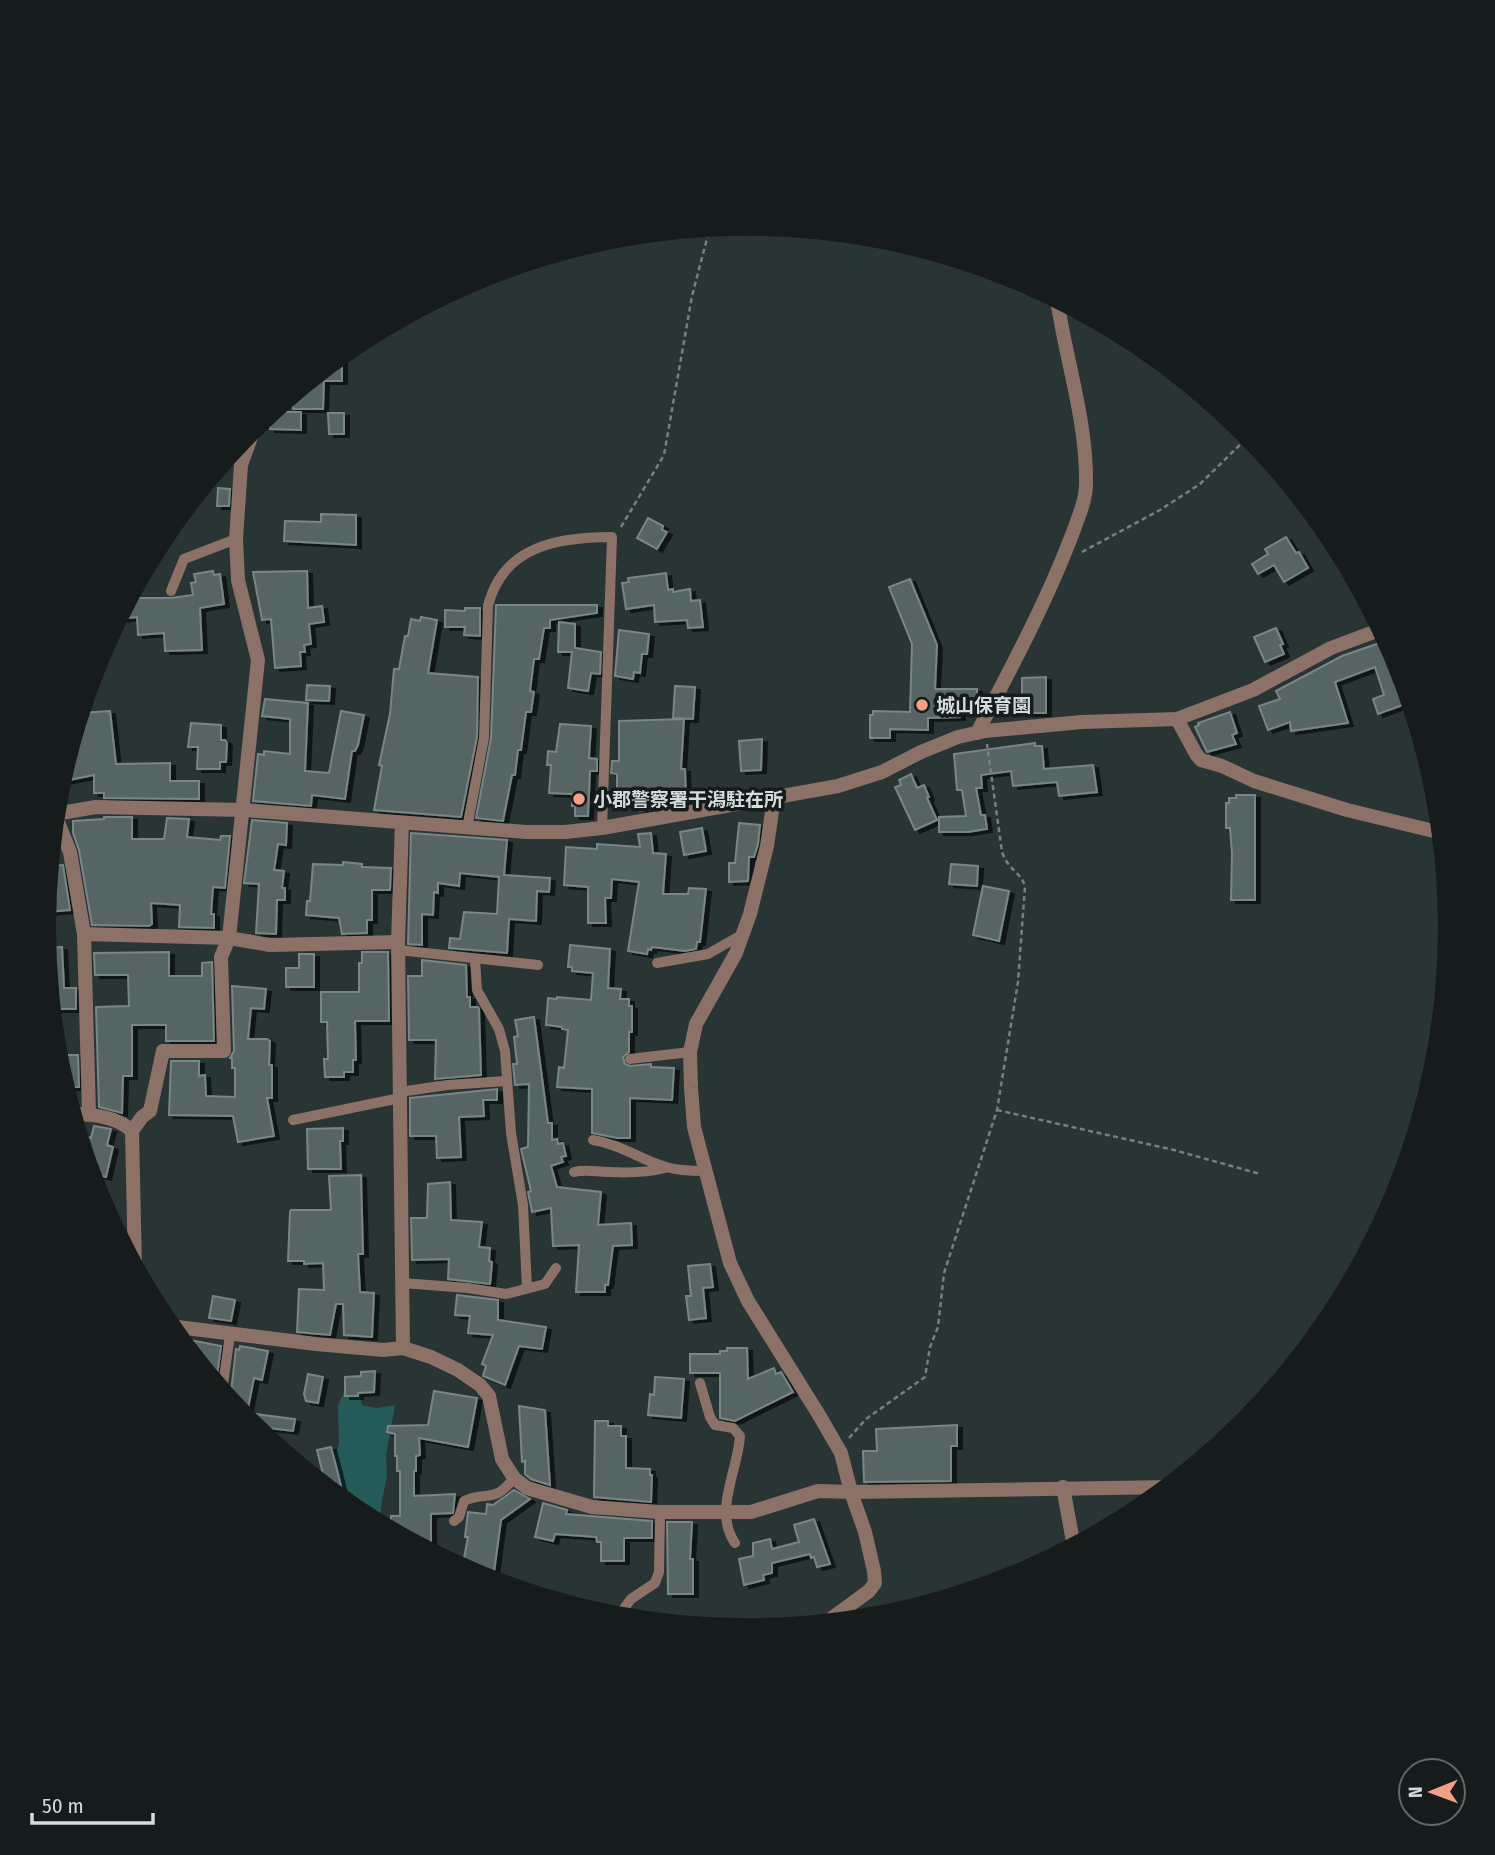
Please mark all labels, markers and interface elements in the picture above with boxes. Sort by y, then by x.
place label: 城山保育園 [936,694,1031,717]
marker: 城山保育園 [914,697,930,713]
place label: 小郡警察署干潟駐在所 [593,788,783,811]
marker: 小郡警察署干潟駐在所 [571,791,587,807]
north arrow [1397,1757,1467,1827]
scale bar [32,1782,152,1826]
text: N [1404,1786,1427,1798]
text: 50 m [42,1793,84,1819]

